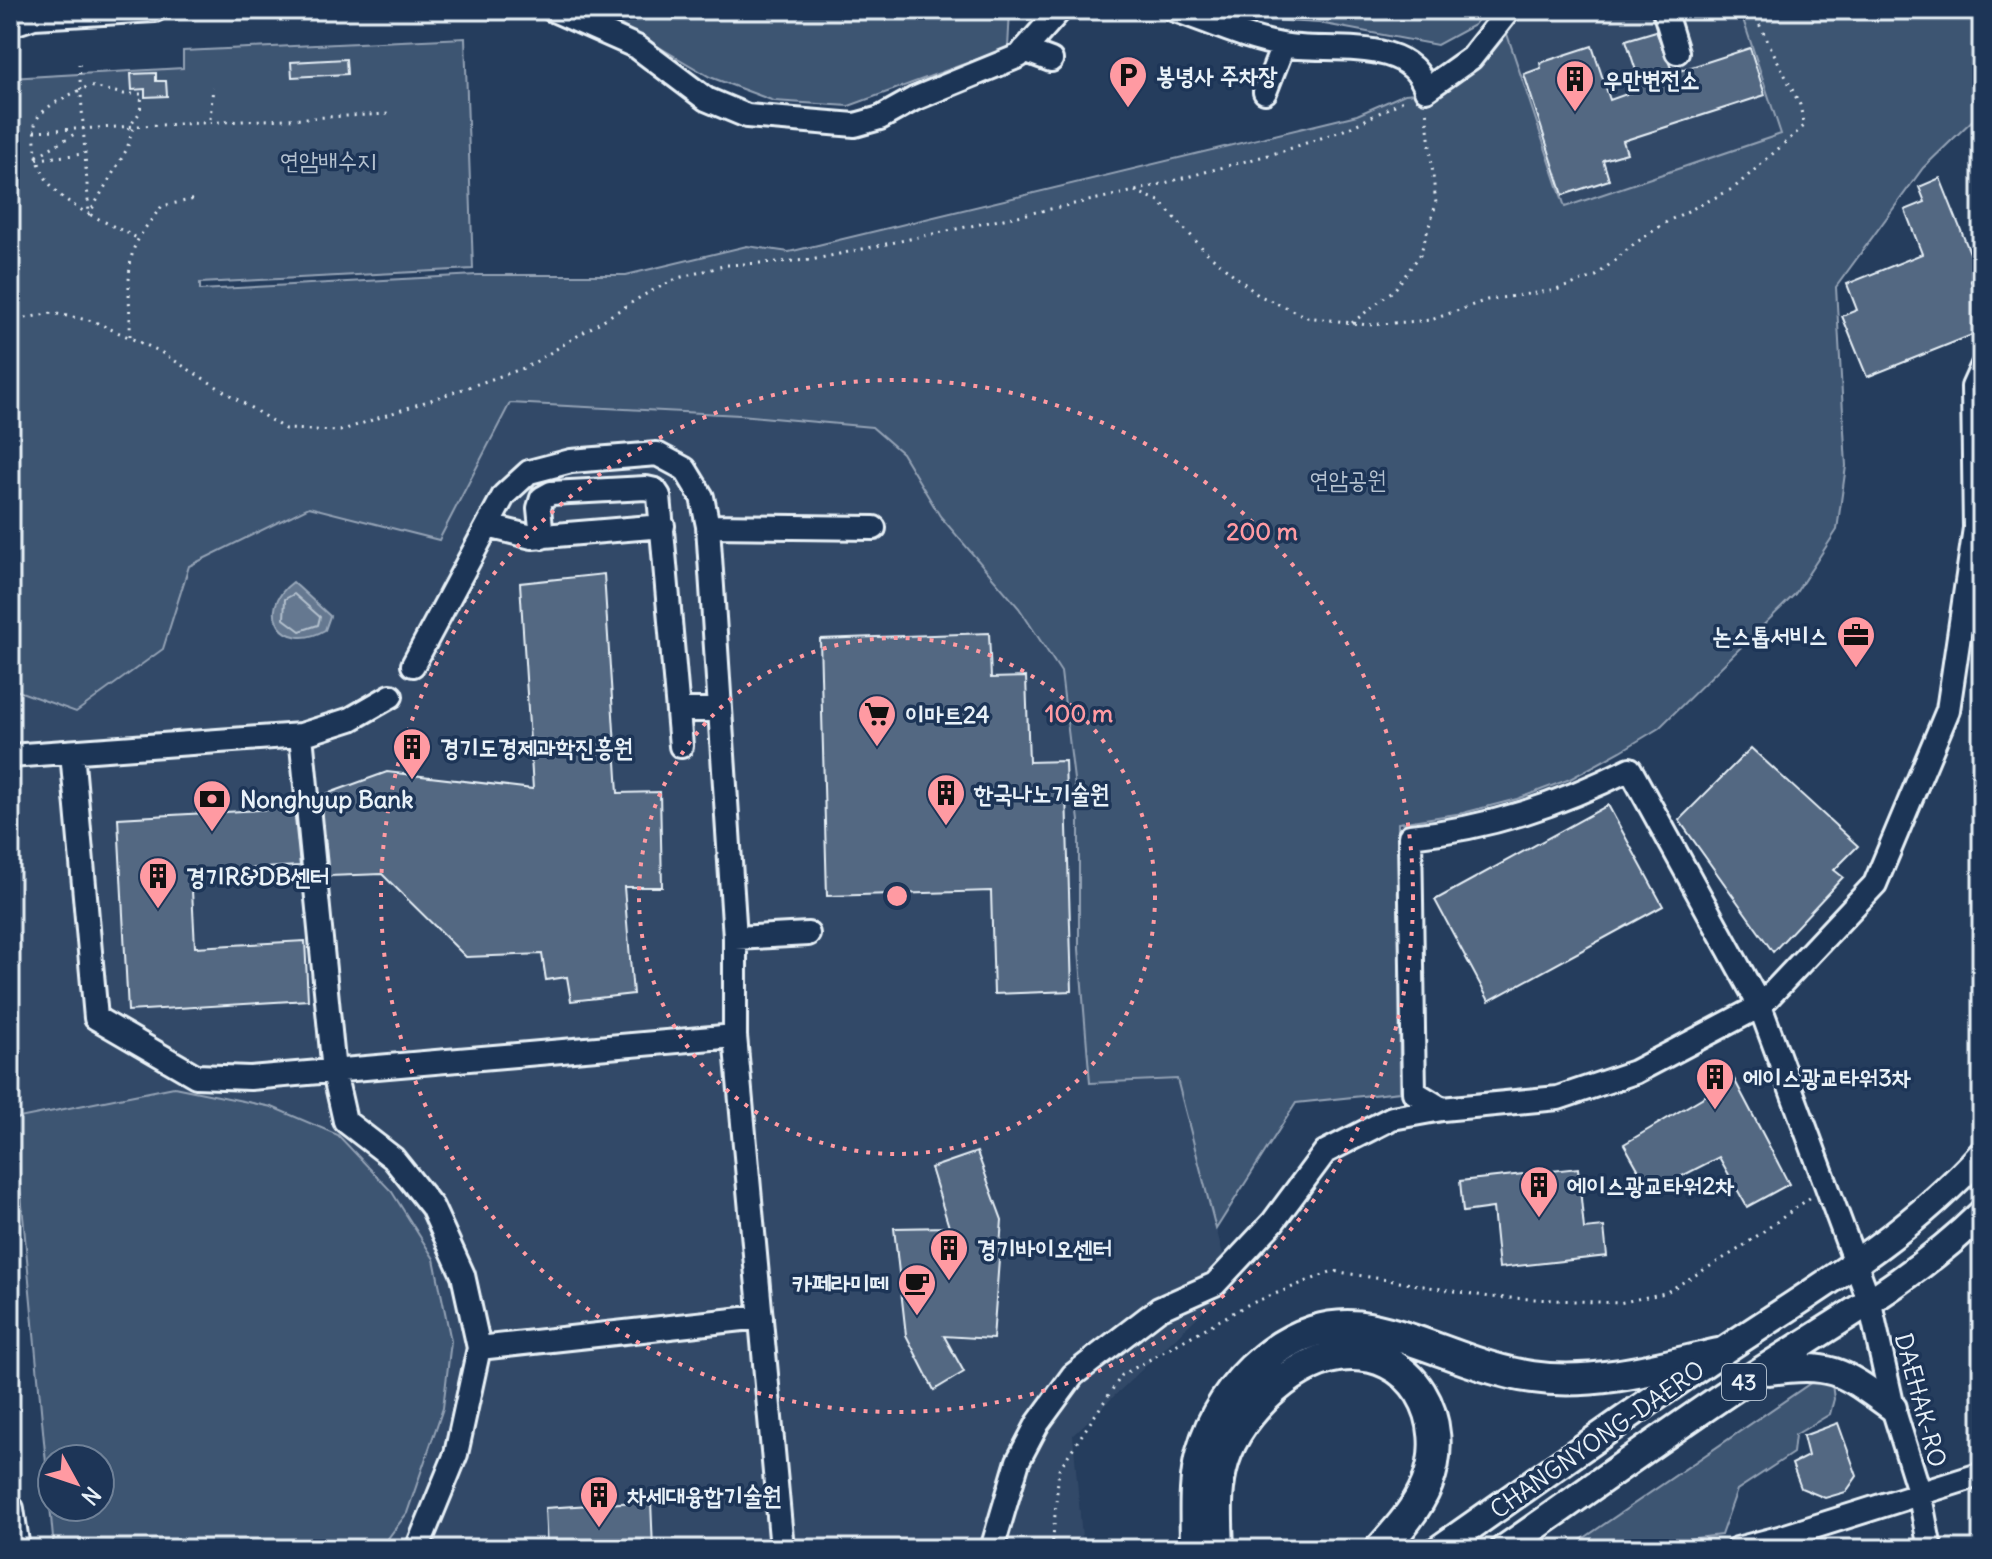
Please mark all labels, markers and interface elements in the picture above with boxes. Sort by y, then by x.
parking icon: 봉녕사 주차장 [1107,54,1149,109]
building icon: 우만변전소 [1554,58,1596,113]
place label: 봉녕사 주차장 [1156,60,1278,90]
place label: 우만변전소 [1603,64,1700,94]
park label: 연암배수지 [280,145,376,175]
park label: 연암공원 [1309,464,1387,494]
text: 200 m [1226,516,1298,546]
office icon: 논스톱서비스 [1835,614,1877,669]
place label: 논스톱서비스 [1712,620,1828,650]
supermarket icon: 이마트24 [856,693,898,748]
text: 100 m [1045,698,1113,728]
place label: 이마트24 [905,699,990,729]
building icon: 경기도경제과학진흥원 [391,726,433,781]
place label: 경기도경제과학진흥원 [440,732,633,762]
building icon: 한국나노기술원 [925,772,967,827]
bank icon: Nonghyup Bank [191,778,233,833]
place label: 한국나노기술원 [973,778,1109,808]
place label: Nonghyup Bank [240,784,413,814]
building icon: 경기R&DB센터 [137,855,179,910]
place label: 경기R&DB센터 [186,861,330,891]
centre of rings [883,882,911,910]
building icon: 에이스광교타워3차 [1694,1056,1736,1111]
place label: 에이스광교타워3차 [1743,1062,1911,1092]
building icon: 에이스광교타워2차 [1518,1164,1560,1219]
place label: 에이스광교타워2차 [1567,1170,1735,1200]
building icon: 경기바이오센터 [928,1227,970,1282]
place label: 경기바이오센터 [977,1233,1112,1263]
cafe icon: 카페라미떼 [896,1262,938,1317]
place label: 카페라미떼 [792,1268,889,1298]
street label: DAEHAK-RO [1889,1330,1953,1470]
street label: CHANGNYONG-DAERO [1484,1354,1710,1524]
road number: 43 [1722,1364,1766,1400]
north arrow [36,1443,116,1523]
building icon: 차세대융합기술원 [578,1474,620,1529]
place label: 차세대융합기술원 [627,1480,782,1510]
text: N [76,1481,107,1511]

